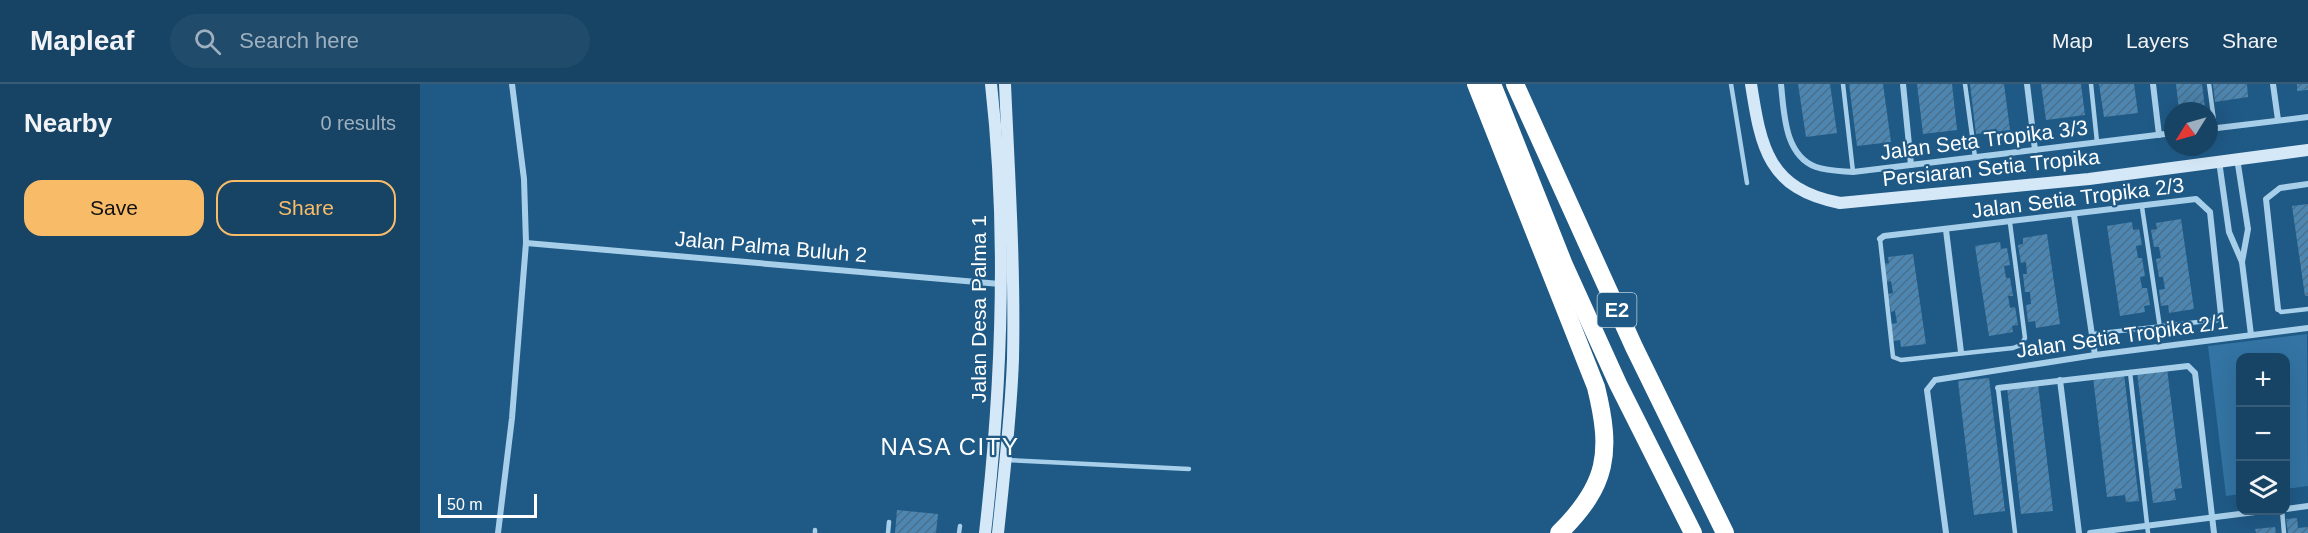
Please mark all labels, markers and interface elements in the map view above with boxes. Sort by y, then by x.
search box [170,14,590,68]
text: Mapleaf [30,25,134,56]
icon: search [191,25,224,58]
text: Search here [239,28,359,53]
text: Map [2052,29,2093,52]
text: Layers [2126,29,2189,52]
text: Share [2222,29,2278,52]
north arrow [2164,102,2218,156]
text: Nearby [24,108,112,138]
text: 0 results [320,112,396,134]
street label: Jalan Seta Tropika 3/3 [1879,115,2089,164]
street label: Persiaran Setia Tropika [1881,145,2101,190]
street label: Jalan Setia Tropika 2/3 [1971,173,2185,222]
button: Save [24,180,204,236]
button: Share [216,180,396,236]
street label: Jalan Desa Palma 1 [967,215,990,403]
street label: Jalan Palma Buluh 2 [674,227,868,266]
road number: E2 [1598,293,1636,327]
street label: Jalan Setia Tropika 2/1 [2015,309,2229,362]
map controls [2236,353,2290,515]
button: + [2236,353,2290,407]
button: − [2236,407,2290,461]
district label: NASA CITY [881,433,1019,460]
button: layers [2236,461,2290,515]
scale bar [438,491,537,518]
text: 50 m [447,496,483,513]

